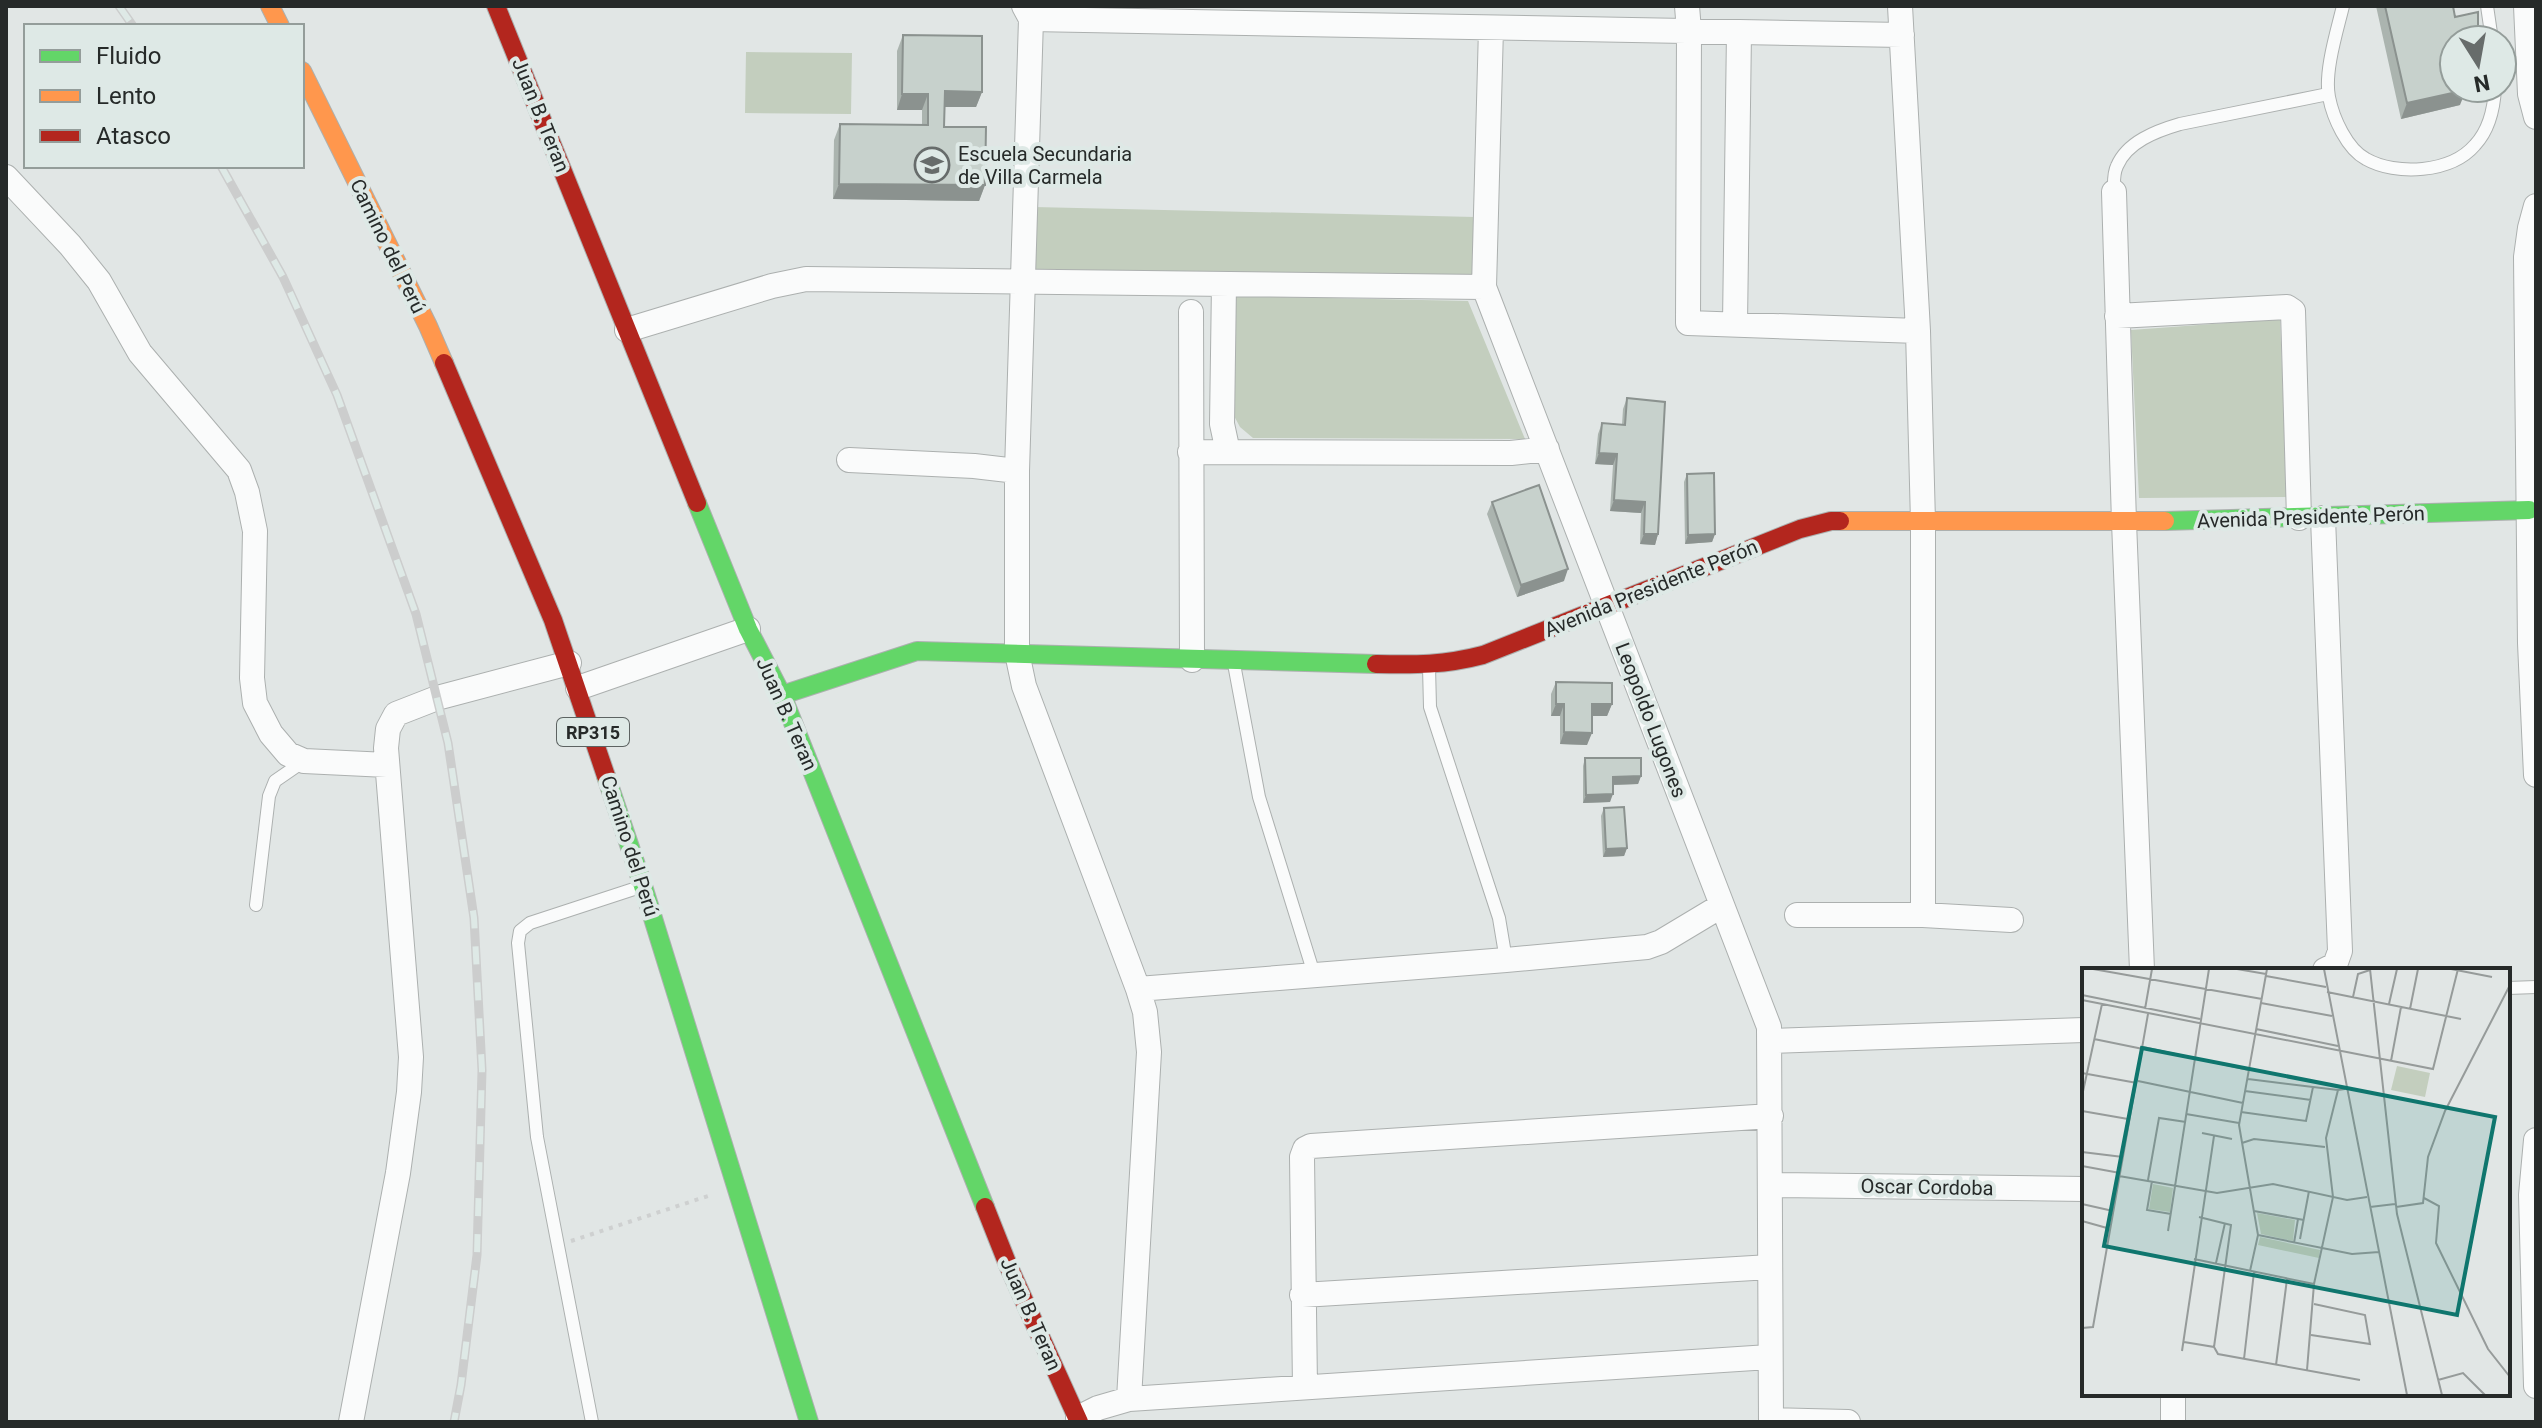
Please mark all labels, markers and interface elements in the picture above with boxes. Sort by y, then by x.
legend [24,24,304,168]
north arrow [2438,24,2518,104]
text: Fluido [96,42,161,70]
street label: Juan B. Teran [507,54,575,176]
text: N [2472,69,2492,97]
text: Lento [96,82,156,110]
text: Atasco [96,122,171,150]
place label: Escuela Secundaria de Villa Carmela [958,142,1132,189]
school or university icon: Escuela Secundaria de Villa Carmela [913,146,951,184]
street label: Camino del Perú [345,175,431,317]
street label: Avenida Presidente Perón [2197,501,2425,533]
street label: Avenida Presidente Perón [1541,534,1761,642]
street label: Leopoldo Lugones [1610,639,1692,801]
street label: Juan B. Teran [751,654,823,774]
road number: RP315 [557,718,629,746]
street label: Camino del Perú [596,773,664,919]
inset map [2082,968,2510,1396]
street label: Oscar Cordoba [1860,1174,1994,1200]
street label: Juan B. Teran [995,1254,1067,1374]

